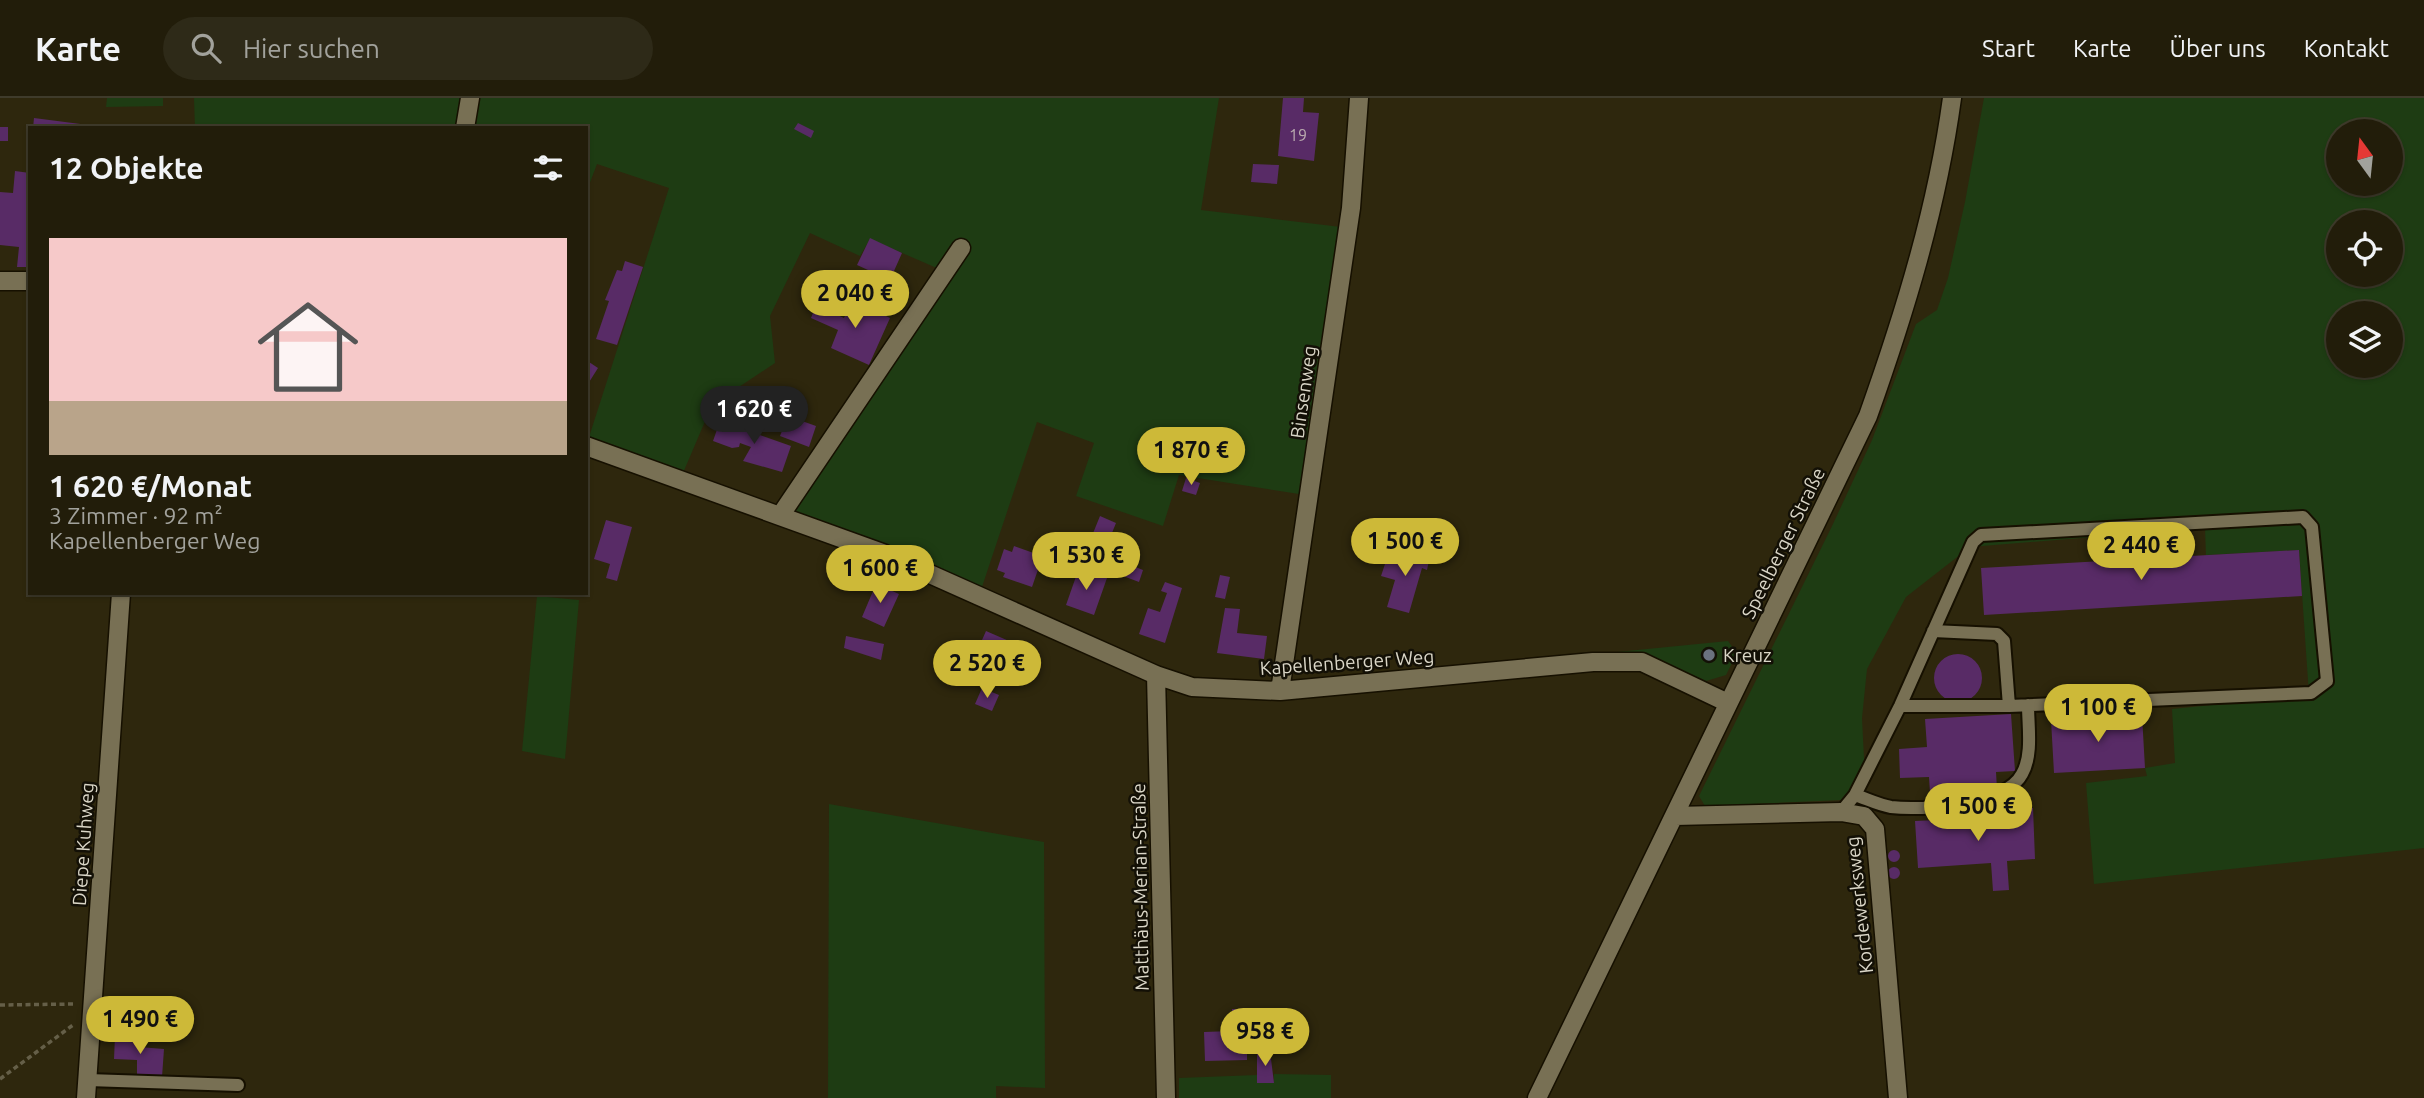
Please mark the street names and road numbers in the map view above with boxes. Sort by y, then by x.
street label: Binsenweg [1286,344,1320,440]
street label: Speelberger Straße [1737,464,1829,622]
street label: Kapellenberger Weg [1259,645,1435,679]
street label: Diepe Kuhweg [68,781,98,907]
street label: Matthäus-Merian-Straße [1127,783,1153,991]
street label: Kordewerksweg [1841,835,1877,975]

